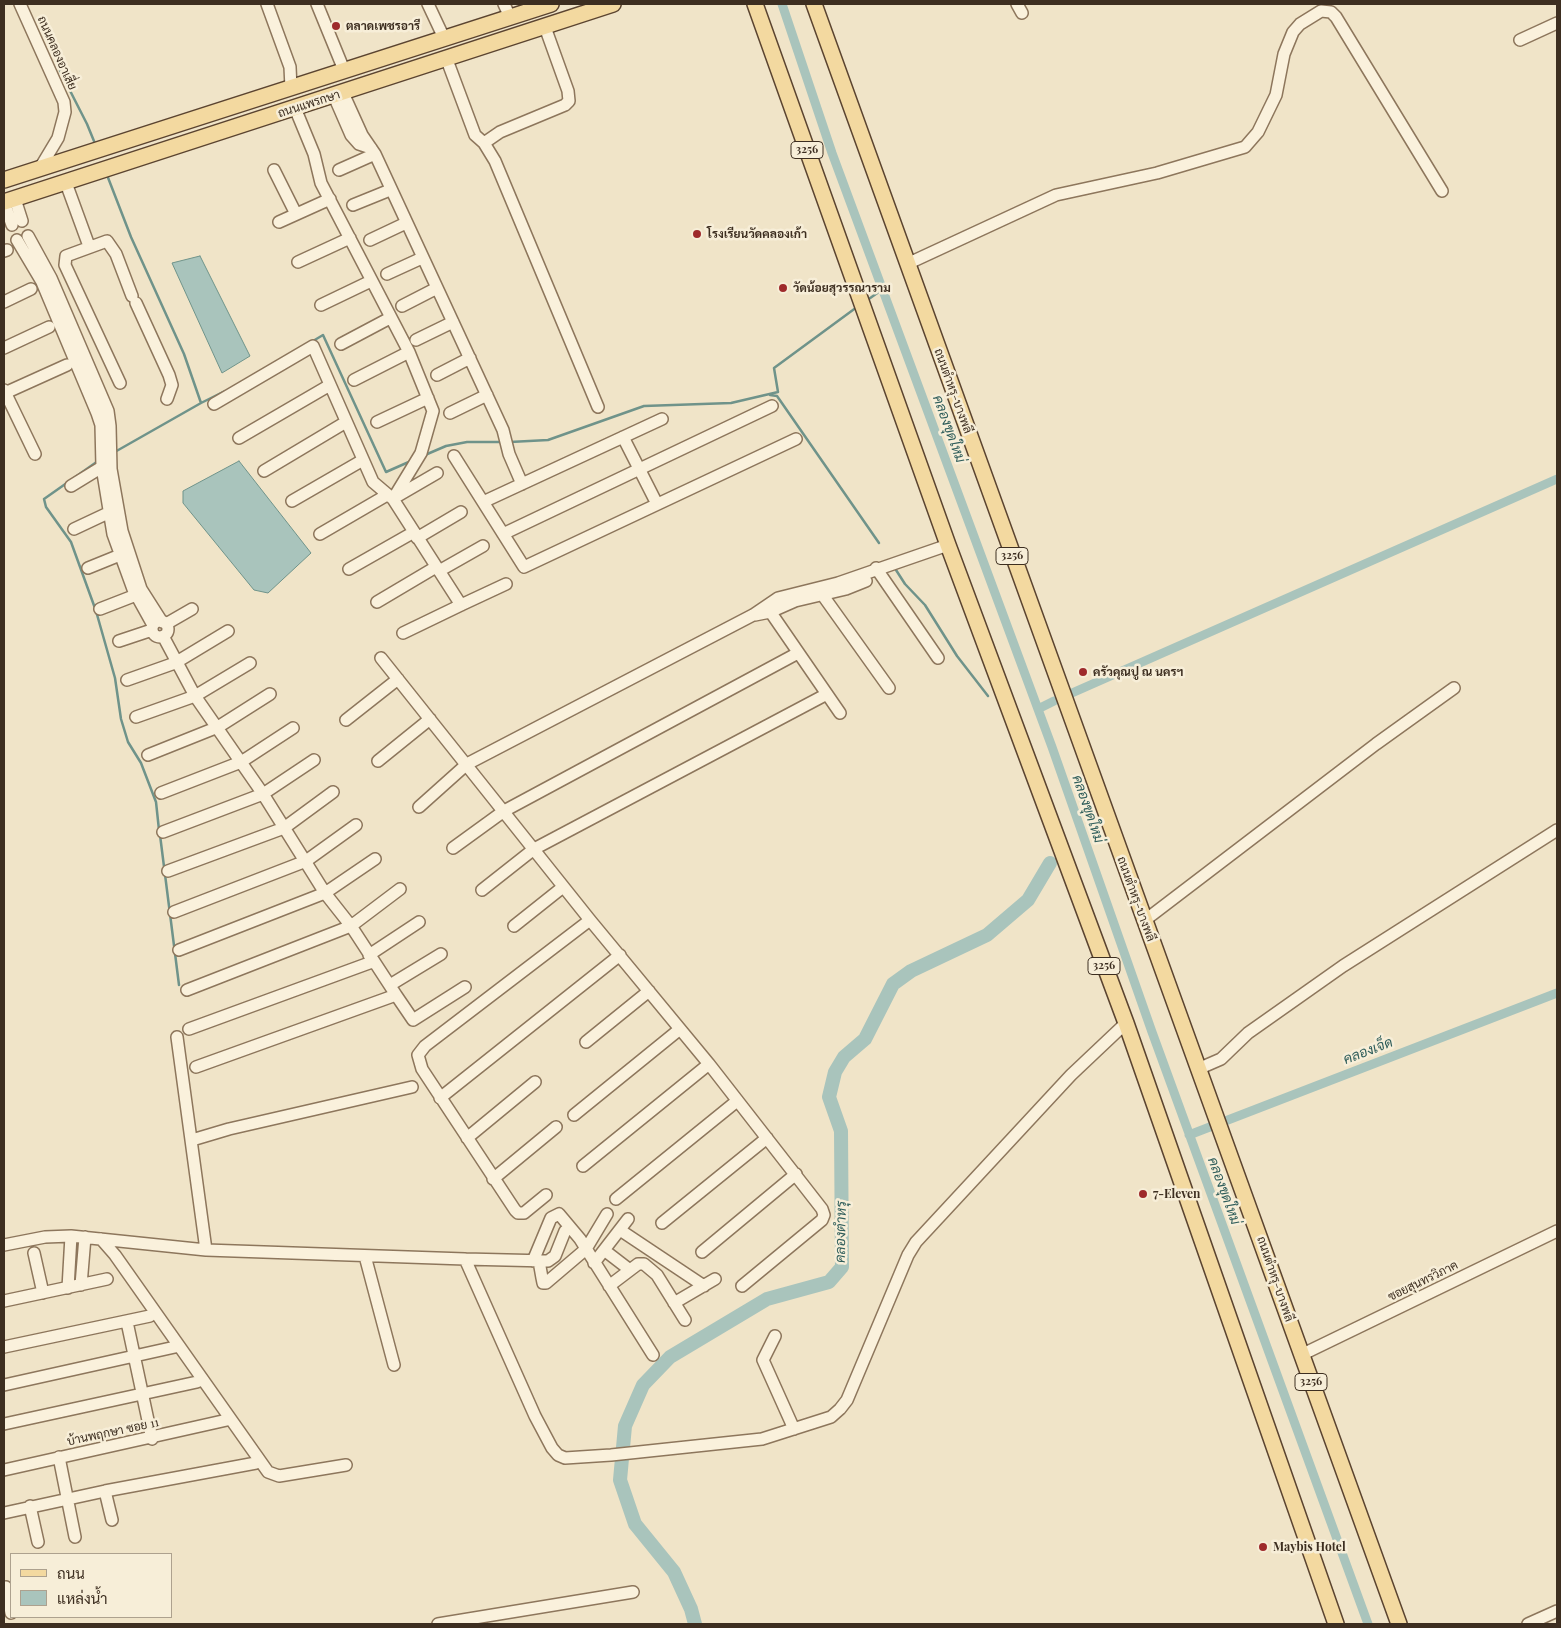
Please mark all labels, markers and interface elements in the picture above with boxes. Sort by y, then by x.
street label: ถนนคลองอาเสี่ย [34,14,80,92]
place label: ตลาดเพชรอารี [346,19,420,33]
marker: ตลาดเพชรอารี [330,20,342,32]
street label: ถนนแพรกษา [276,87,342,121]
road number: 3256 [791,142,823,158]
place label: โรงเรียนวัดคลองเก้า [707,227,807,241]
marker: โรงเรียนวัดคลองเก้า [691,228,703,240]
place label: วัดน้อยสุวรรณาราม [793,281,891,295]
marker: วัดน้อยสุวรรณาราม [777,282,789,294]
street label: ถนนตำหรุ-บางพลี [931,347,975,435]
water label: คลองขุดใหม่ [929,393,969,465]
road number: 3256 [996,548,1028,564]
place label: ครัวคุณปู ณ นครฯ [1093,665,1183,679]
marker: ครัวคุณปู ณ นครฯ [1077,666,1089,678]
water label: คลองขุดใหม่ [1069,773,1107,845]
street label: ถนนตำหรุ-บางพลี [1114,855,1158,943]
road number: 3256 [1088,958,1120,974]
water label: คลองเจ็ด [1341,1034,1395,1068]
water label: คลองขุดใหม่ [1204,1155,1244,1227]
place label: 7-Eleven [1153,1187,1200,1201]
marker: 7-Eleven [1137,1188,1149,1200]
water label: คลองตำหรุ [832,1201,850,1263]
street label: ถนนตำหรุ-บางพลี [1254,1234,1296,1324]
street label: ซอยสุนทรวิภาค [1386,1258,1460,1304]
road number: 3256 [1295,1374,1327,1390]
street label: บ้านพฤกษา ซอย 11 [66,1415,160,1449]
place label: Maybis Hotel [1273,1540,1346,1554]
marker: Maybis Hotel [1257,1541,1269,1553]
legend [10,1553,172,1618]
text: ถนน [57,1563,85,1583]
text: แหล่งน้ำ [57,1588,108,1608]

